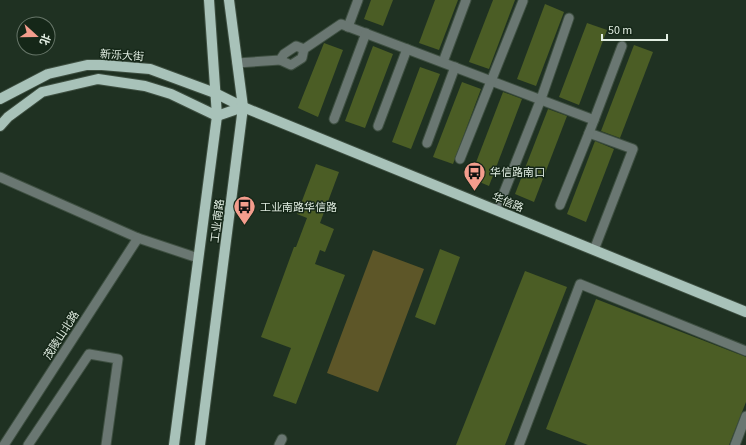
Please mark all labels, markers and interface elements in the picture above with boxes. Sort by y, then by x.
north arrow [16,16,56,56]
scale bar [602,16,667,42]
text: 50 m [608,22,632,39]
text: 北 [36,32,54,47]
street label: 新泺大街 [99,46,144,65]
bus stop icon: 华信路南口 [461,159,487,192]
place label: 华信路南口 [490,165,545,180]
street label: 华信路 [490,189,526,216]
bus stop icon: 工业南路华信路 [231,194,257,227]
street label: 工业南路 [207,198,228,244]
place label: 工业南路华信路 [260,200,337,215]
street label: 茂陵山北路 [40,308,83,362]

